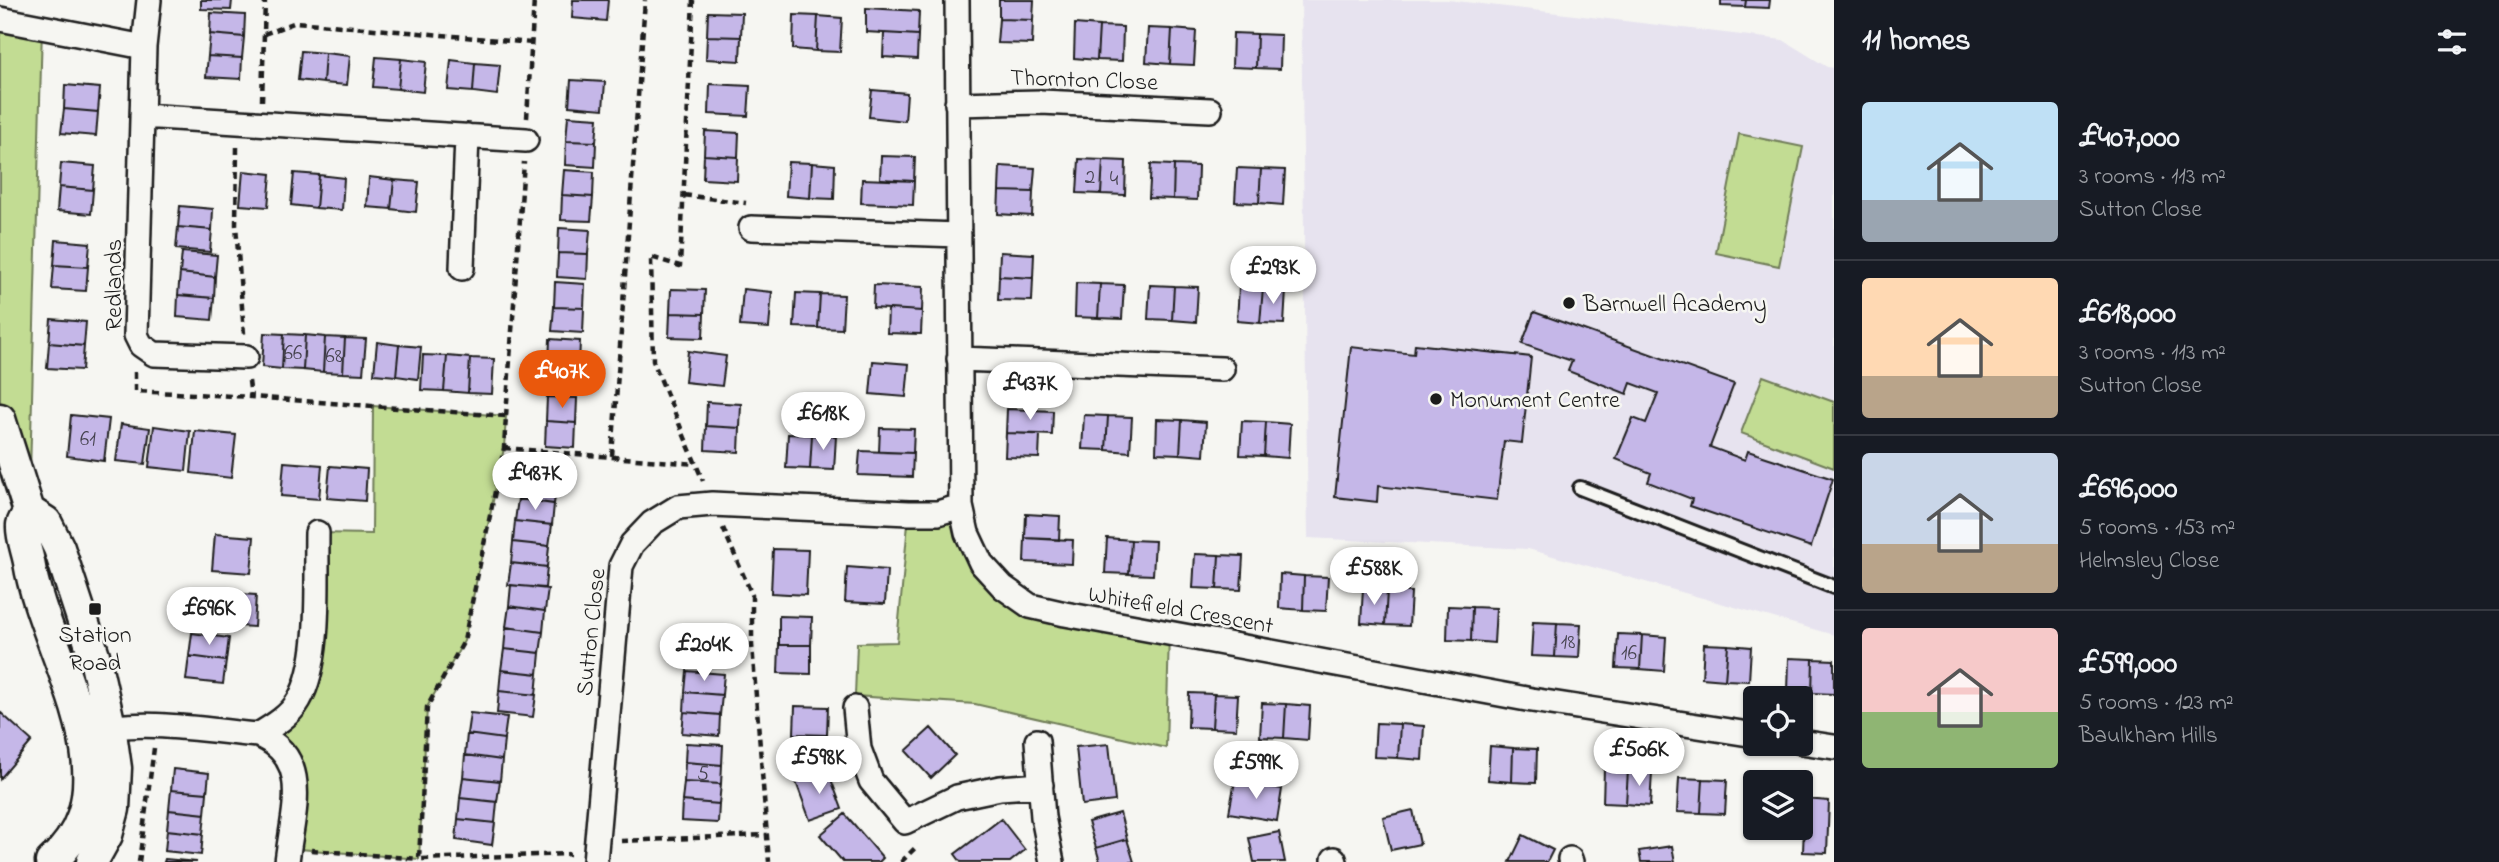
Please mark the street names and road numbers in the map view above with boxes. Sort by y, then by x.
street label: Thornton Close [1009,61,1159,102]
street label: Redlands [98,239,133,331]
street label: Sutton Close [568,566,617,698]
street label: Whitefield Crescent [1085,578,1276,645]

